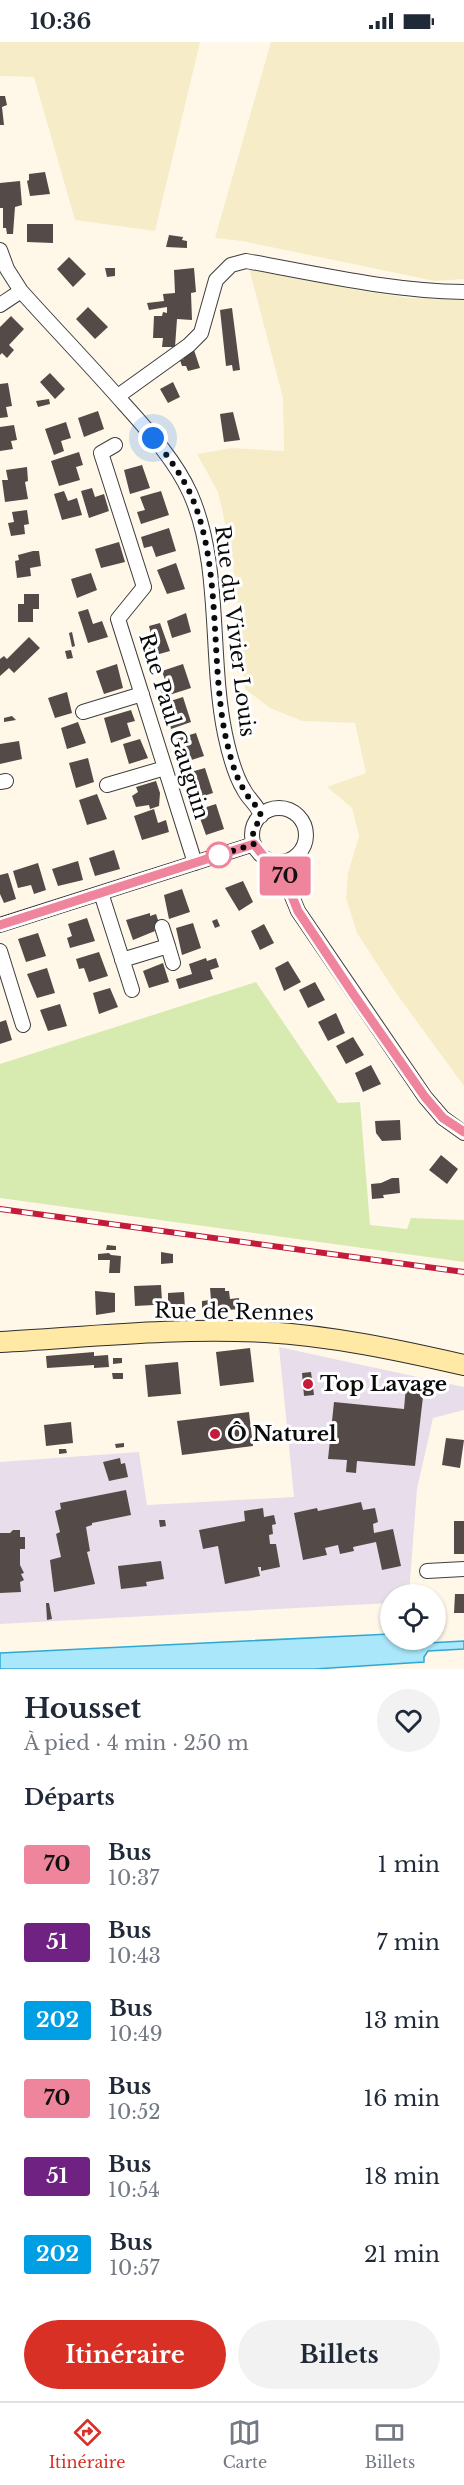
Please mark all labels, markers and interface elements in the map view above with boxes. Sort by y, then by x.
text: 10:36 [30,8,91,35]
your location [138,423,168,453]
street label: Rue du Vivier Louis [209,524,261,738]
street label: Rue Paul Gauguin [133,630,215,822]
unlabelled marker [206,842,232,868]
line badge: 70 [258,856,312,896]
text: 70 [272,863,298,889]
street label: Rue de Rennes [154,1298,314,1326]
place label: Top Lavage [320,1371,447,1397]
marker: Top Lavage [301,1377,315,1391]
place label: Ô Naturel [227,1421,337,1447]
marker: Ô Naturel [208,1427,222,1441]
map controls [380,1584,446,1650]
button: locate [380,1584,446,1650]
button: heart [377,1689,440,1752]
text: Housset [24,1691,141,1726]
text: À pied · 4 min · 250 m [24,1731,249,1755]
text: Départs [24,1784,115,1811]
text: Bus [108,1839,151,1866]
text: 70 [44,1851,70,1877]
text: 1 min [378,1851,440,1878]
text: 10:37 [108,1866,159,1890]
text: Bus [108,1917,151,1944]
text: 51 [46,1929,68,1955]
text: 7 min [376,1929,440,1956]
text: 10:43 [108,1944,161,1968]
text: Bus [109,1995,152,2022]
text: 202 [36,2007,79,2033]
text: 13 min [364,2007,440,2034]
text: 10:49 [109,2022,163,2046]
text: Bus [108,2073,151,2100]
text: 70 [44,2085,70,2111]
text: 16 min [363,2085,440,2112]
text: 10:52 [108,2100,161,2124]
text: Bus [108,2151,151,2178]
text: 51 [46,2163,68,2189]
text: 18 min [364,2163,440,2190]
text: 10:54 [108,2178,160,2202]
text: Bus [109,2229,152,2256]
text: 202 [36,2241,79,2267]
text: 21 min [364,2241,440,2268]
text: 10:57 [109,2256,160,2280]
button: Itinéraire [24,2320,226,2389]
button: Billets [238,2320,440,2389]
tab: Itinéraire [49,2416,125,2472]
tab: Carte [223,2416,267,2472]
tab: Billets [365,2416,415,2472]

